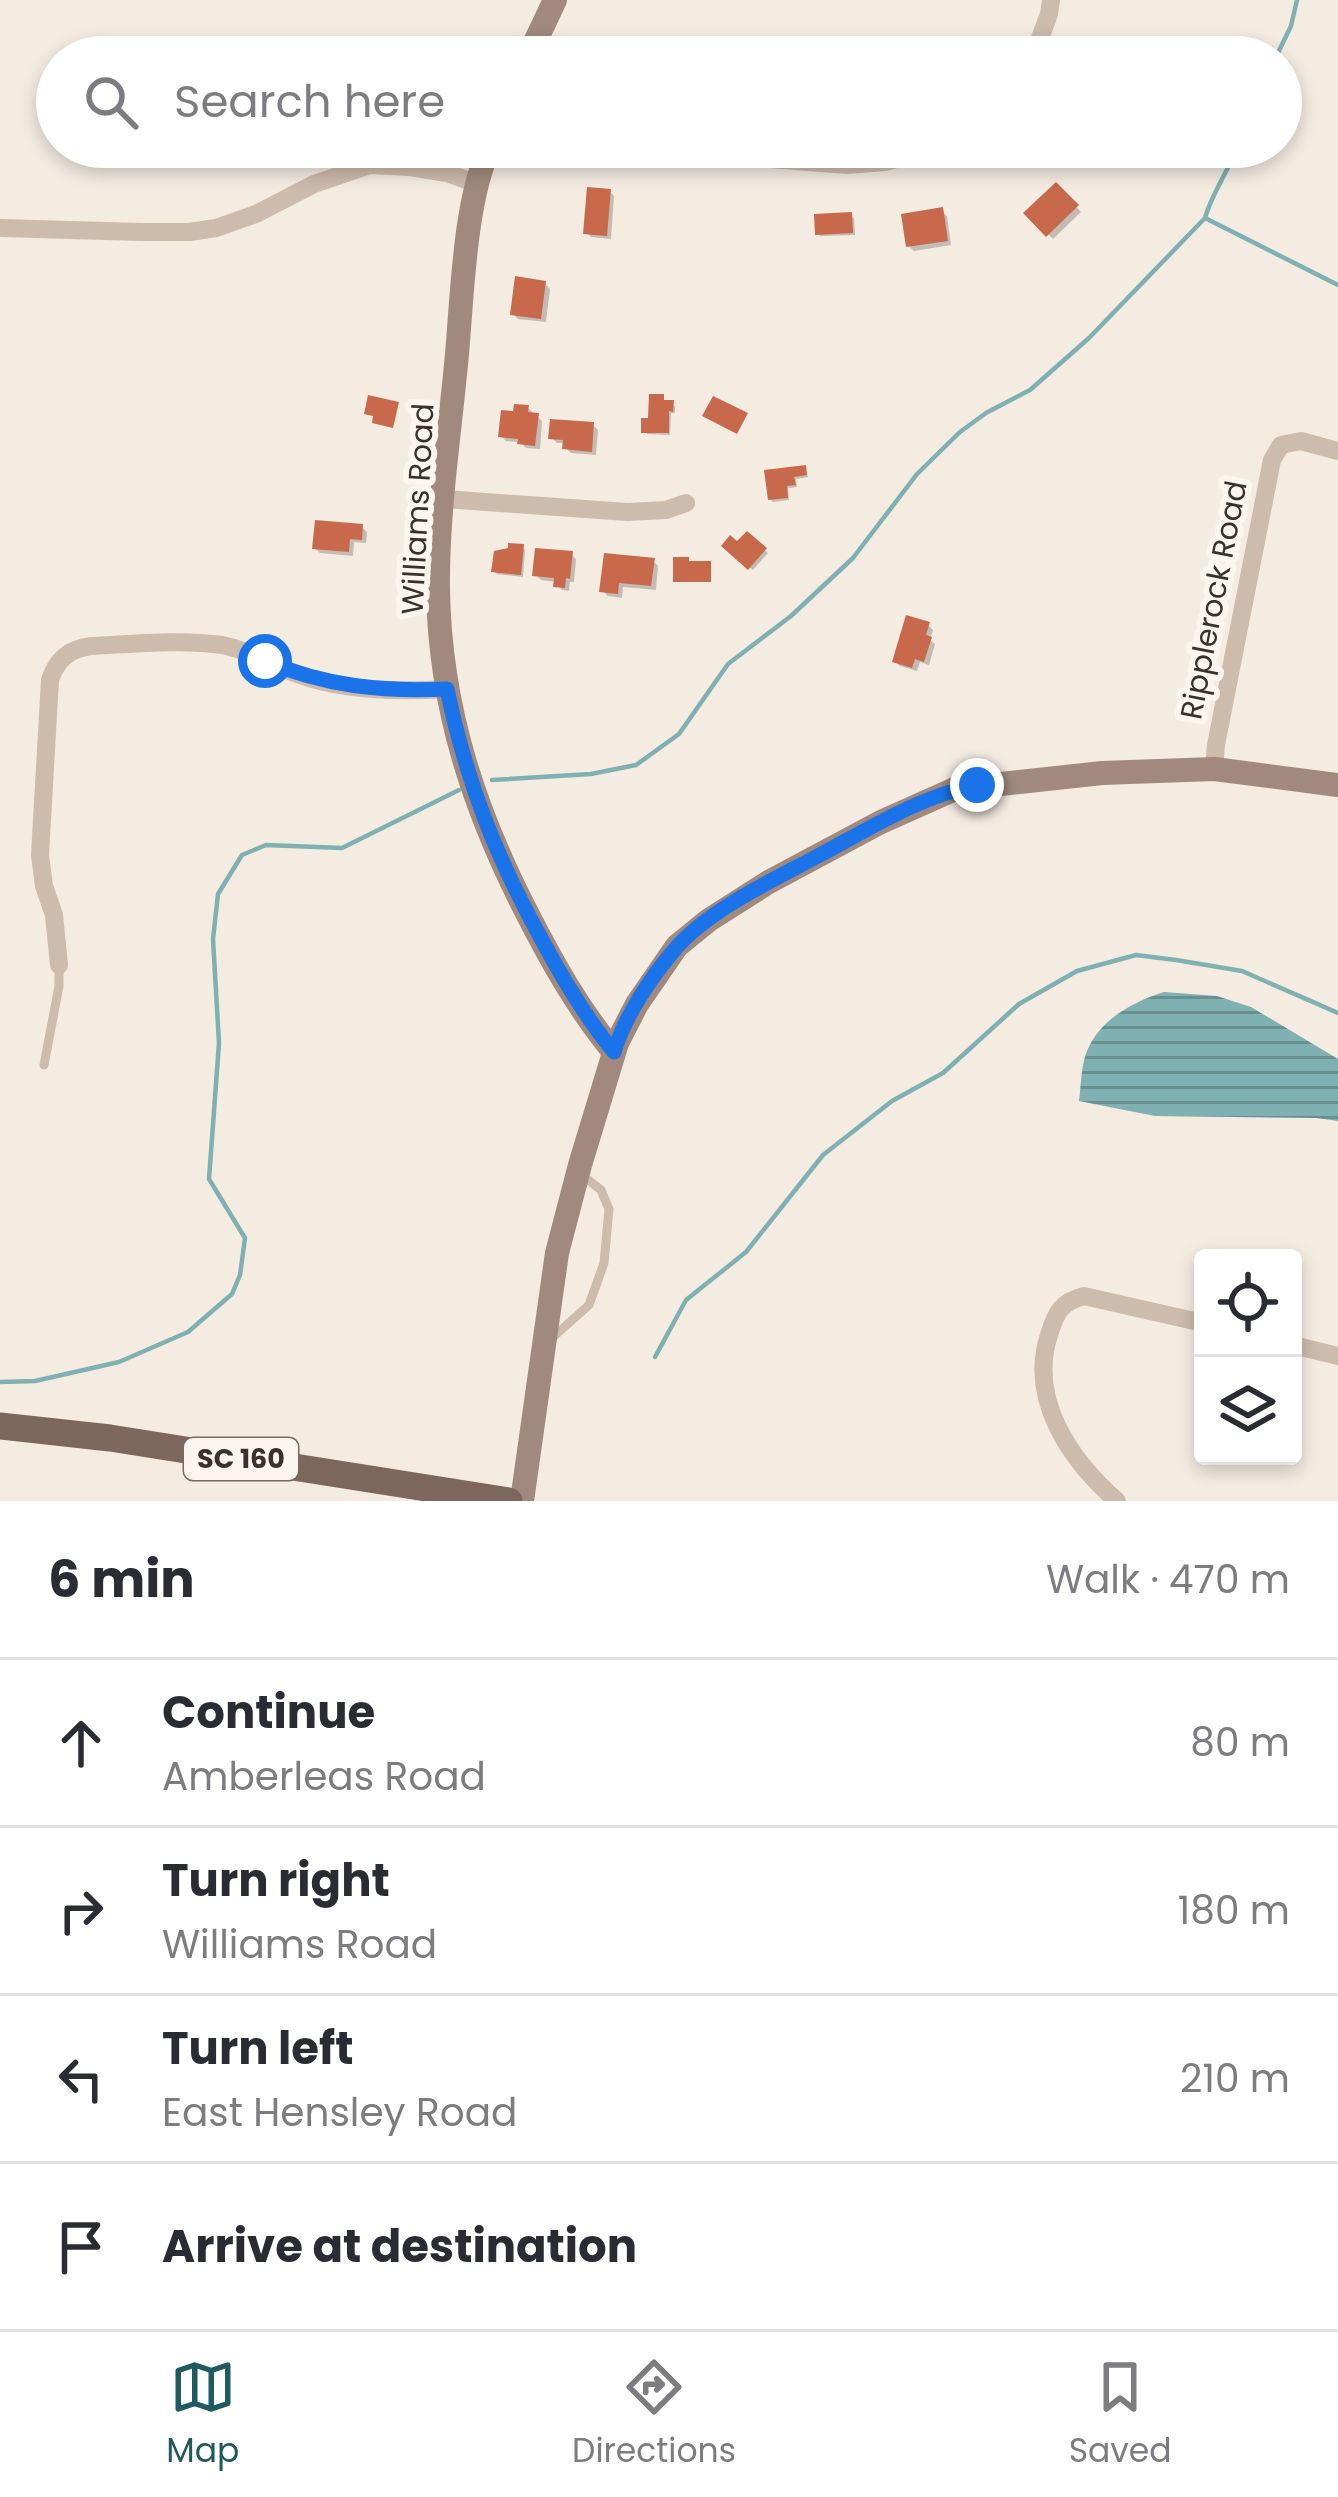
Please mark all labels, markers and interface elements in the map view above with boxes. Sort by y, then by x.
search box [36,36,1302,168]
icon: search [78,69,144,135]
text: Search here [174,70,445,133]
street label: Williams Road [390,402,445,616]
street label: Ripplerock Road [1169,477,1258,723]
route start [238,634,292,688]
route end [950,758,1004,812]
map controls [1194,1249,1302,1465]
button: locate [1194,1249,1302,1357]
button: layers [1194,1357,1302,1465]
road number: SC 160 [184,1438,298,1480]
text: 6 min [48,1543,195,1615]
text: Walk · 470 m [1046,1552,1290,1607]
text: Continue [162,1681,375,1744]
icon: ahead [48,1710,114,1776]
text: 80 m [1190,1715,1290,1770]
text: Amberleas Road [162,1749,486,1804]
text: Turn right [162,1849,390,1912]
icon: right [48,1878,114,1944]
text: 180 m [1178,1883,1290,1938]
text: Williams Road [162,1917,437,1972]
text: Turn left [162,2017,354,2080]
icon: left [48,2046,114,2112]
text: 210 m [1180,2051,1290,2106]
text: East Hensley Road [162,2085,517,2140]
icon: arrive [48,2214,114,2280]
text: Arrive at destination [162,2215,637,2278]
tab: Map [166,2354,239,2476]
tab: Directions [572,2354,736,2476]
tab: Saved [1069,2354,1172,2476]

